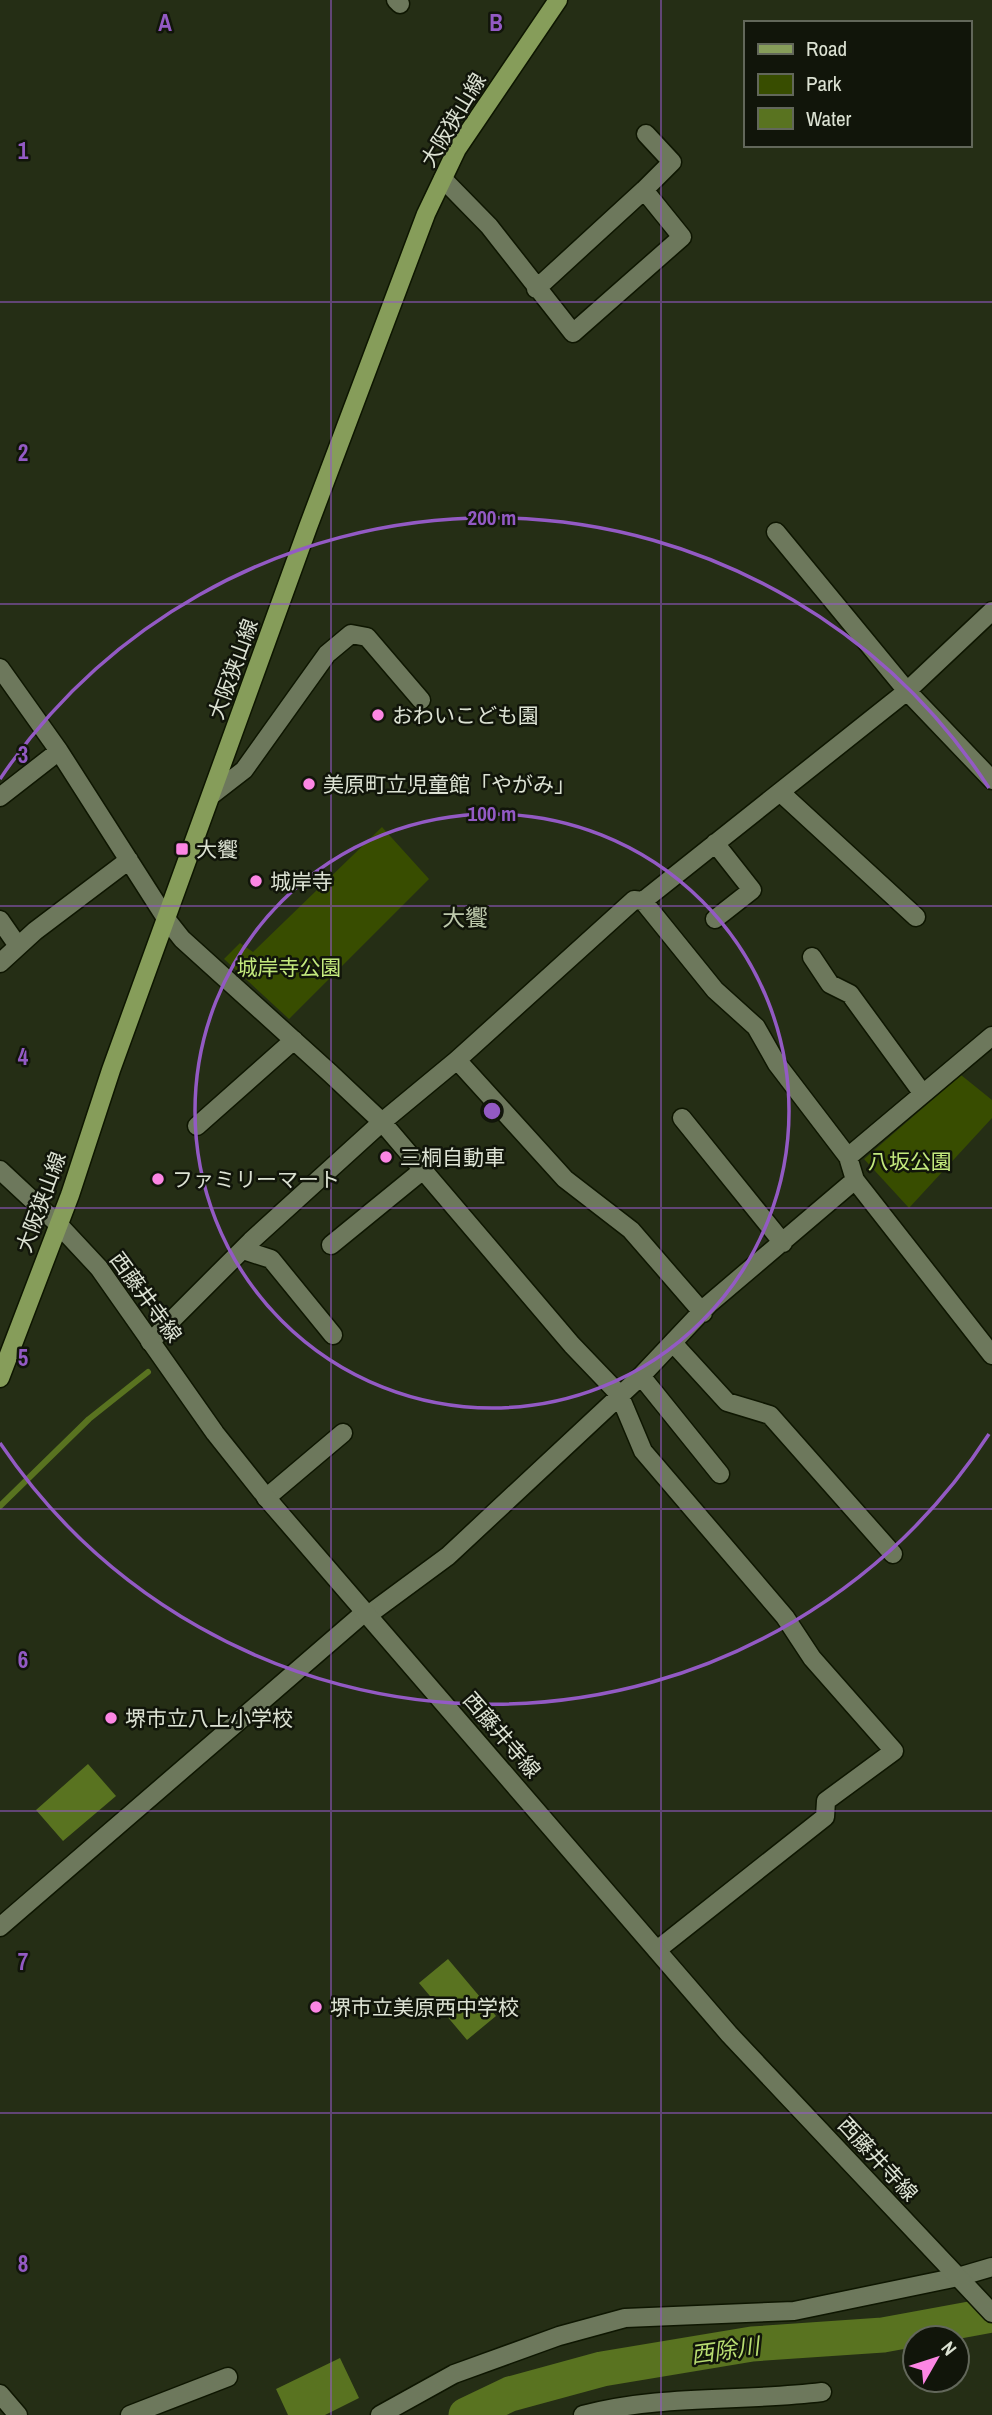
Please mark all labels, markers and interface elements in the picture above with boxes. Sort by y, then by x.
text: A [158,7,172,38]
text: B [489,7,503,38]
legend [744,21,971,147]
text: Road [806,34,847,63]
street label: 大阪狭山線 [414,68,492,172]
text: Park [806,69,842,98]
text: Water [806,104,852,133]
text: 1 [18,135,29,166]
text: 2 [18,437,28,468]
text: 200 m [468,503,516,532]
street label: 大阪狭山線 [201,615,265,723]
place label: おわいこども園 [392,701,539,730]
marker: おわいこども園 [370,707,386,723]
text: 3 [18,739,28,770]
place label: 美原町立児童館「やがみ」 [323,770,575,799]
marker: 美原町立児童館「やがみ」 [301,776,317,792]
text: 100 m [468,799,516,828]
place label: 大饗 [196,835,238,864]
marker: 大饗 [174,841,190,857]
place label: 城岸寺 [270,867,333,896]
marker: 城岸寺 [248,873,264,889]
district label: 大饗 [442,902,488,933]
park label: 城岸寺公園 [237,953,342,982]
text: 4 [18,1041,29,1072]
centre of rings [480,1099,504,1123]
place label: 三桐自動車 [400,1143,505,1172]
park label: 八坂公園 [868,1147,952,1176]
street label: 大阪狭山線 [9,1148,73,1256]
marker: 三桐自動車 [378,1149,394,1165]
place label: ファミリーマート [172,1165,340,1194]
marker: ファミリーマート [150,1171,166,1187]
street label: 西藤井寺線 [103,1246,189,1348]
text: 5 [18,1342,28,1373]
text: 6 [18,1644,28,1675]
street label: 西藤井寺線 [457,1686,547,1784]
place label: 堺市立八上小学校 [125,1704,293,1733]
marker: 堺市立八上小学校 [103,1710,119,1726]
text: 7 [18,1946,28,1977]
place label: 堺市立美原西中学校 [330,1993,519,2022]
marker: 堺市立美原西中学校 [308,1999,324,2015]
street label: 西藤井寺線 [832,2111,924,2207]
text: 8 [18,2248,28,2279]
north arrow [901,2324,971,2394]
water label: 西除川 [689,2329,764,2370]
text: N [936,2336,963,2361]

